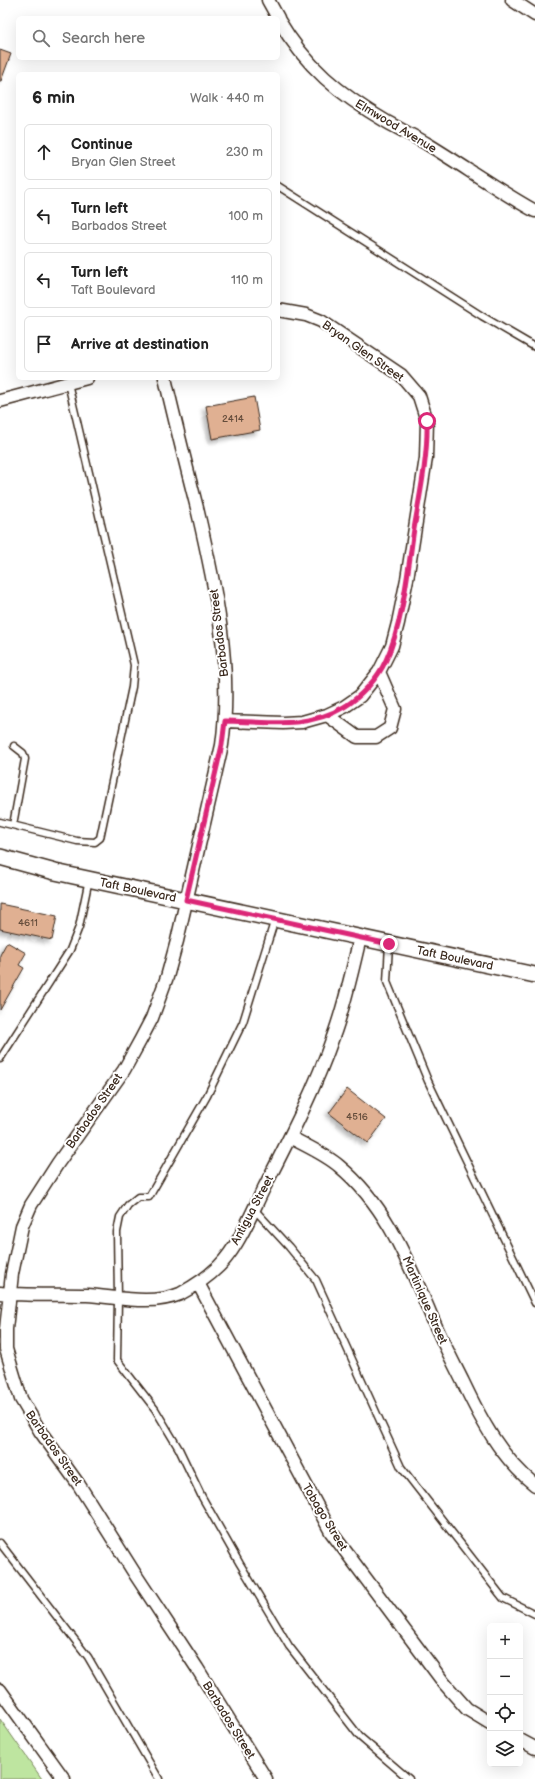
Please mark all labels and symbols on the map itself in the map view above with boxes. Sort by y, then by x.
street label: Elmwood Avenue [352,96,439,157]
street label: Bryan Glen Street [319,318,407,385]
route start [418,412,436,430]
house number: 2414 [222,413,244,425]
street label: Barbados Street [207,588,232,678]
street label: Taft Boulevard [98,875,178,906]
house number: 4611 [18,917,38,929]
route end [380,935,398,953]
street label: Taft Boulevard [415,943,495,974]
street label: Barbados Street [63,1070,126,1152]
house number: 4516 [346,1111,368,1123]
street label: Antigua Street [228,1172,277,1248]
street label: Martinique Street [398,1254,451,1347]
street label: Barbados Street [22,1408,85,1489]
street label: Tobago Street [299,1481,351,1554]
street label: Barbados Street [199,1679,259,1762]

